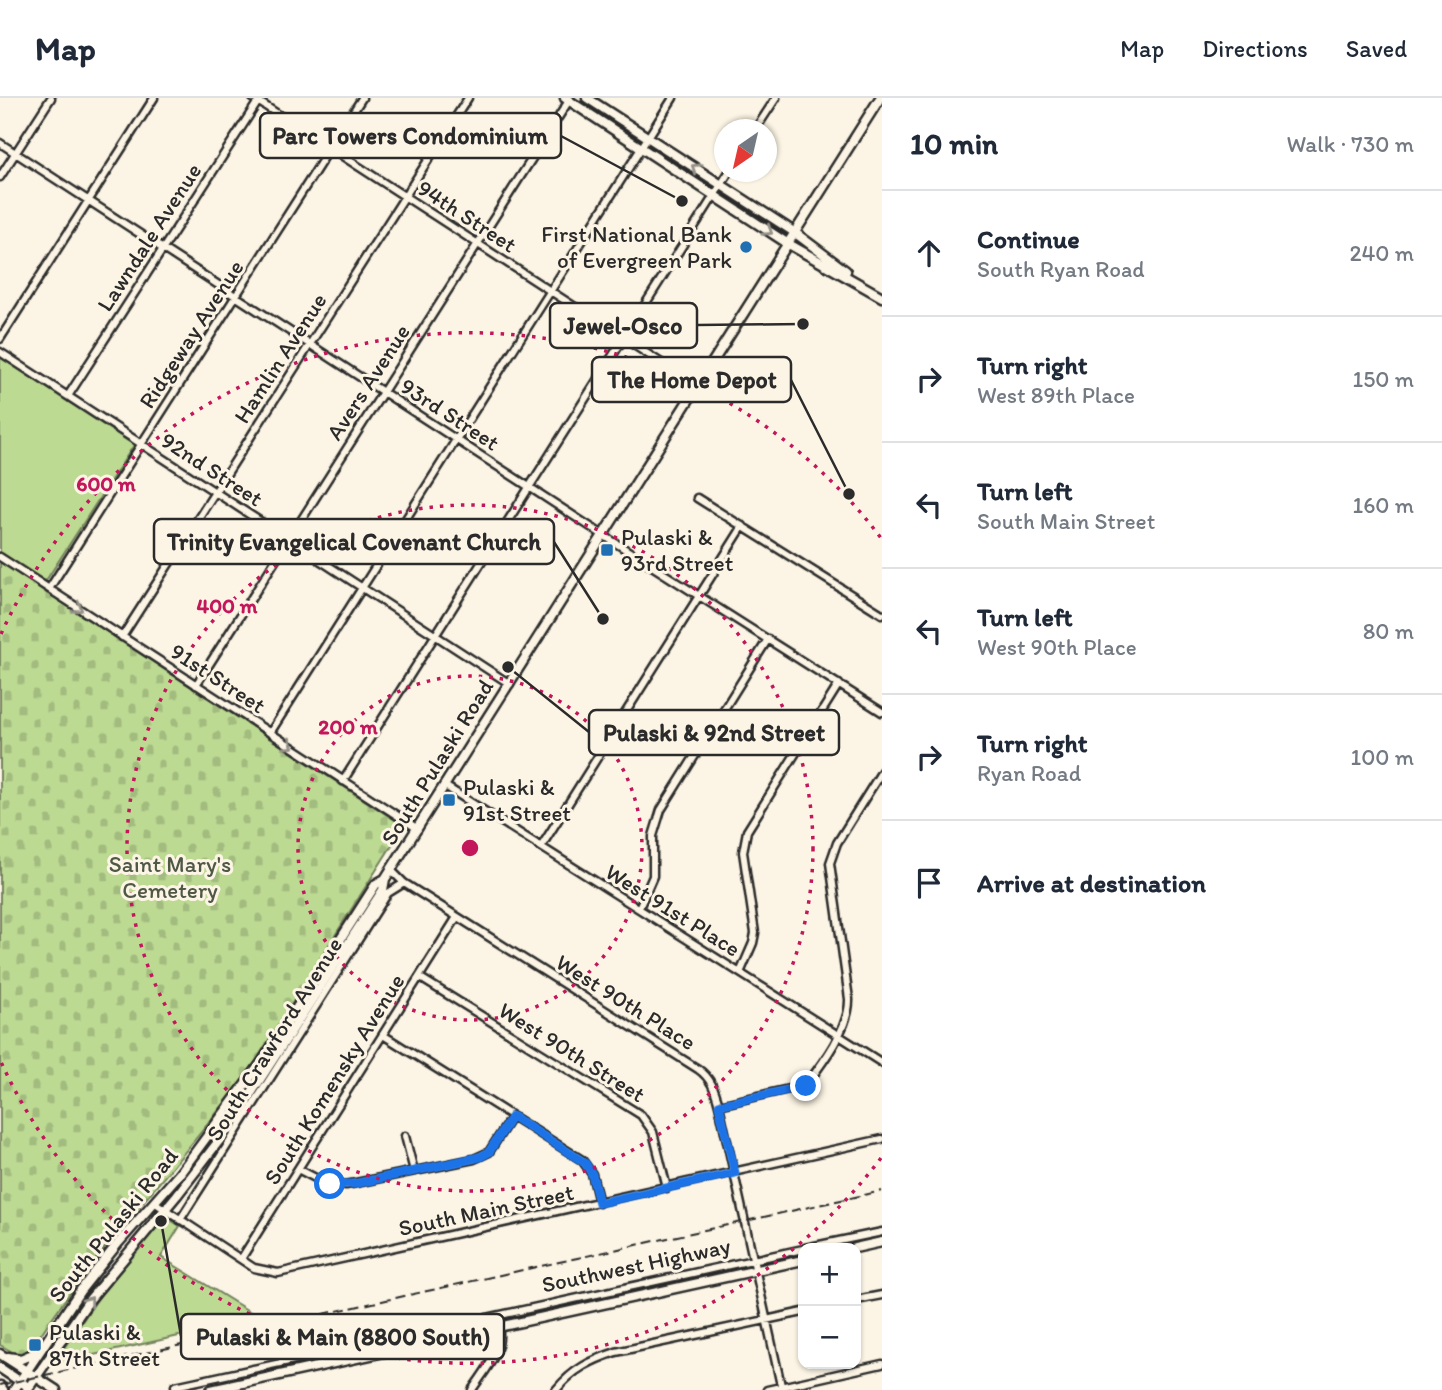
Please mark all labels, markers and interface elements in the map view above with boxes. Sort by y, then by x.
text: Map [35,29,96,68]
text: Map [1120,34,1164,63]
text: Directions [1202,34,1308,63]
text: Saved [1346,34,1407,63]
callout: Parc Towers Condominium [260,113,561,158]
north arrow [714,119,777,182]
text: Parc Towers Condominium [272,121,549,150]
text: 10 min [910,125,998,162]
text: Walk · 730 m [1286,130,1414,158]
street label: Lawndale Avenue [91,158,207,316]
one-way arrow [690,163,703,176]
street label: 94th Street [412,174,522,259]
place label: First National Bank of Evergreen Park [541,220,732,274]
one-way arrow [760,222,773,235]
text: Continue [977,223,1080,255]
icon: ahead [910,234,948,272]
marker: First National Bank of Evergreen Park [738,239,754,255]
text: 240 m [1349,239,1414,267]
street label: Ridgeway Avenue [133,254,249,414]
text: South Ryan Road [977,255,1145,283]
street label: Hamlin Avenue [227,288,333,428]
callout: Jewel-Osco [550,303,697,348]
text: Jewel-Osco [562,311,683,340]
street label: Avers Avenue [320,319,416,445]
text: Turn right [977,349,1088,381]
callout: The Home Depot [592,357,791,402]
icon: right [910,360,948,398]
text: The Home Depot [606,365,777,395]
text: 150 m [1353,365,1414,393]
street label: 93rd Street [395,372,505,457]
text: West 89th Place [977,381,1135,409]
street label: 92nd Street [156,426,269,512]
text: 600 m [76,471,136,496]
text: Turn left [977,475,1073,507]
icon: left [910,486,948,524]
text: 160 m [1352,491,1414,519]
text: South Main Street [977,507,1155,535]
callout: Trinity Evangelical Covenant Church [154,519,554,564]
place label: Pulaski & 93rd Street [621,523,734,577]
text: Trinity Evangelical Covenant Church [166,527,541,557]
marker: Pulaski & 93rd Street [599,542,615,558]
text: 400 m [197,593,258,618]
one-way arrow [70,599,83,612]
text: Turn left [977,601,1073,633]
icon: left [910,612,948,650]
text: 80 m [1363,617,1414,645]
text: West 90th Place [977,633,1137,661]
street label: 91st Street [165,637,271,719]
street label: South Pulaski Road [375,673,500,850]
callout: Pulaski & 92nd Street [589,710,839,755]
text: 200 m [318,714,378,739]
text: Pulaski & 92nd Street [603,718,825,747]
text: Turn right [977,727,1088,759]
one-way arrow [281,737,294,749]
icon: right [910,738,948,776]
text: 100 m [1350,743,1414,771]
text: Ryan Road [977,759,1081,787]
place label: Pulaski & 91st Street [463,773,571,827]
marker: Pulaski & 91st Street [441,792,457,808]
centre of rings [458,836,482,860]
park label: Saint Mary's Cemetery [109,850,231,904]
street label: West 91st Place [600,857,746,963]
icon: arrive [910,864,948,902]
text: Arrive at destination [977,867,1206,899]
street label: South Crawford Avenue [200,932,348,1146]
street label: West 90th Place [551,948,701,1056]
street label: South Komensky Avenue [258,968,410,1190]
street label: West 90th Street [494,996,650,1108]
route end [790,1070,821,1101]
street label: South Pulaski Road [42,1142,184,1308]
route start [314,1168,345,1199]
street label: South Main Street [396,1178,576,1242]
street label: Southwest Highway [539,1231,733,1299]
map controls [798,1243,861,1369]
button: + [798,1243,861,1306]
one-way arrow [81,1296,93,1309]
button: − [798,1306,861,1369]
callout: Pulaski & Main (8800 South) [181,1314,504,1359]
place label: Pulaski & 87th Street [49,1318,160,1372]
text: Pulaski & Main (8800 South) [196,1322,490,1352]
marker: Pulaski & 87th Street [27,1337,43,1353]

